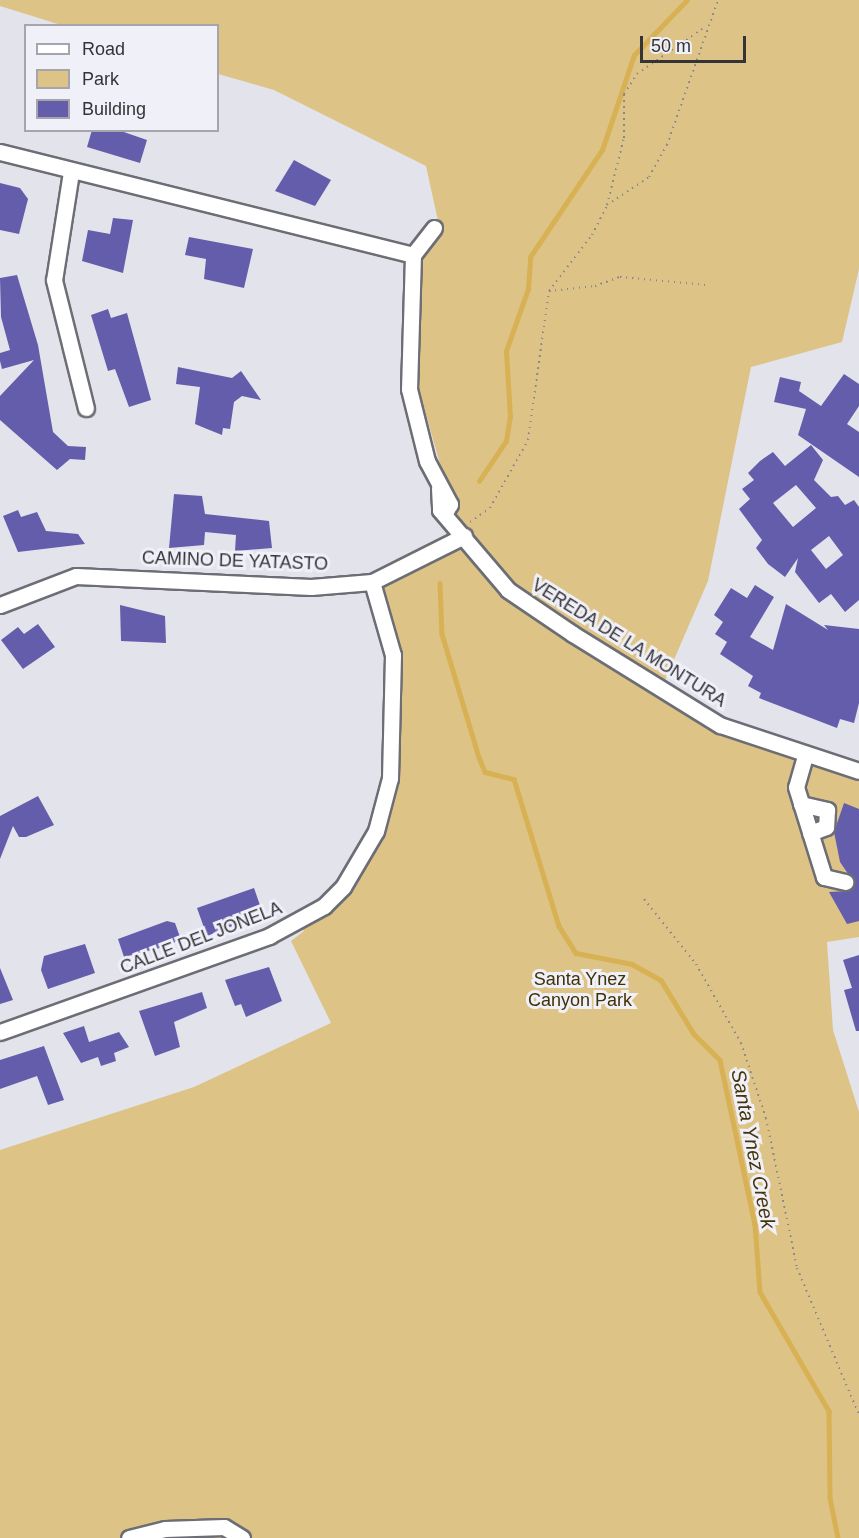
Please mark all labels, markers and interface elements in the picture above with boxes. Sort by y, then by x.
legend [24,24,219,132]
scale bar [643,24,750,62]
text: 50 m [651,36,691,56]
text: Road [82,39,125,59]
text: Park [82,69,119,89]
text: Building [82,99,146,119]
street label: CAMINO DE YATASTO [141,547,329,575]
street label: VEREDA DE LA MONTURA [527,574,731,712]
street label: CALLE DEL JONELA [117,897,285,979]
park label: Santa Ynez Canyon Park [528,969,632,1012]
water label: Santa Ynez Creek [726,1067,780,1231]

